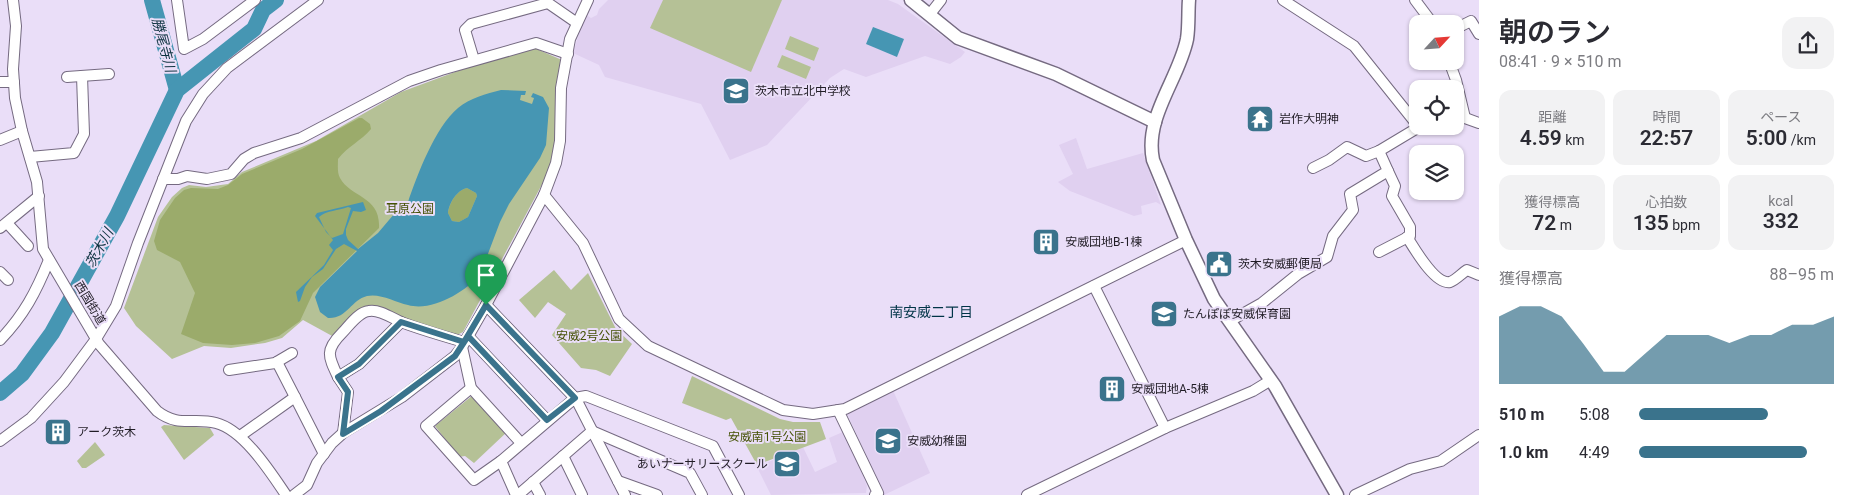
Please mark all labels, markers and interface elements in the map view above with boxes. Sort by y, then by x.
north arrow [1409,15,1464,70]
map controls [1409,15,1464,200]
water label: 勝尾寺川 [149,16,179,76]
text: 朝のラン [1499,16,1611,49]
button: share [1782,17,1834,69]
text: 08:41 · 9 × 510 m [1499,52,1621,71]
school or university icon: 茨木市立北中学校 [721,76,751,106]
button: locate [1409,80,1464,135]
place label: 茨木市立北中学校 [755,84,851,98]
temple icon: 岩作大明神 [1245,104,1275,134]
text: 距離 [1538,109,1566,125]
text: 時間 [1652,109,1680,125]
text: ペース [1760,109,1801,125]
place label: 岩作大明神 [1279,112,1339,126]
text: 4.59 [1520,126,1562,150]
text: 22:57 [1640,126,1693,150]
text: 5:00 [1746,126,1787,150]
text: km [1562,132,1585,148]
text: /km [1787,132,1816,148]
button: layers [1409,145,1464,200]
text: kcal [1768,193,1793,209]
text: 獲得標高 [1524,194,1580,210]
text: 心拍数 [1645,194,1687,210]
park label: 耳原公園 [386,202,434,216]
text: 332 [1763,209,1799,233]
text: 72 [1532,211,1556,235]
text: 135 [1633,211,1669,235]
text: m [1556,217,1572,233]
text: bpm [1669,217,1700,233]
water label: 茨木川 [82,224,117,270]
building icon: 安威団地B-1棟 [1031,227,1061,257]
place label: 安威団地B-1棟 [1065,235,1143,249]
public building icon: 茨木安威郵便局 [1204,249,1234,279]
pin [465,254,507,305]
place label: 茨木安威郵便局 [1238,257,1322,271]
icon: arrive [472,261,500,289]
text: 88–95 m [1770,265,1834,284]
text: 獲得標高 [1499,269,1563,288]
street label: 西国街道 [72,279,108,327]
school or university icon: たんぽぽ安威保育園 [1149,299,1179,329]
district label: 南安威二丁目 [889,304,973,320]
place label: たんぽぽ安威保育園 [1183,307,1291,321]
park label: 安威2号公園 [556,329,622,343]
building icon: 安威団地A-5棟 [1097,374,1127,404]
place label: 安威団地A-5棟 [1131,382,1209,396]
text: 510 m [1499,405,1544,424]
text: 5:08 [1579,405,1610,424]
building icon: アーク茨木 [43,417,73,447]
place label: アーク茨木 [77,425,136,439]
school or university icon: 安威幼稚園 [873,426,903,456]
park label: 安威南1号公園 [728,430,806,444]
place label: 安威幼稚園 [907,434,967,448]
text: 1.0 km [1499,443,1548,462]
text: 4:49 [1579,443,1610,462]
school or university icon: あいナーサリースクール [772,449,802,479]
place label: あいナーサリースクール [637,457,768,471]

